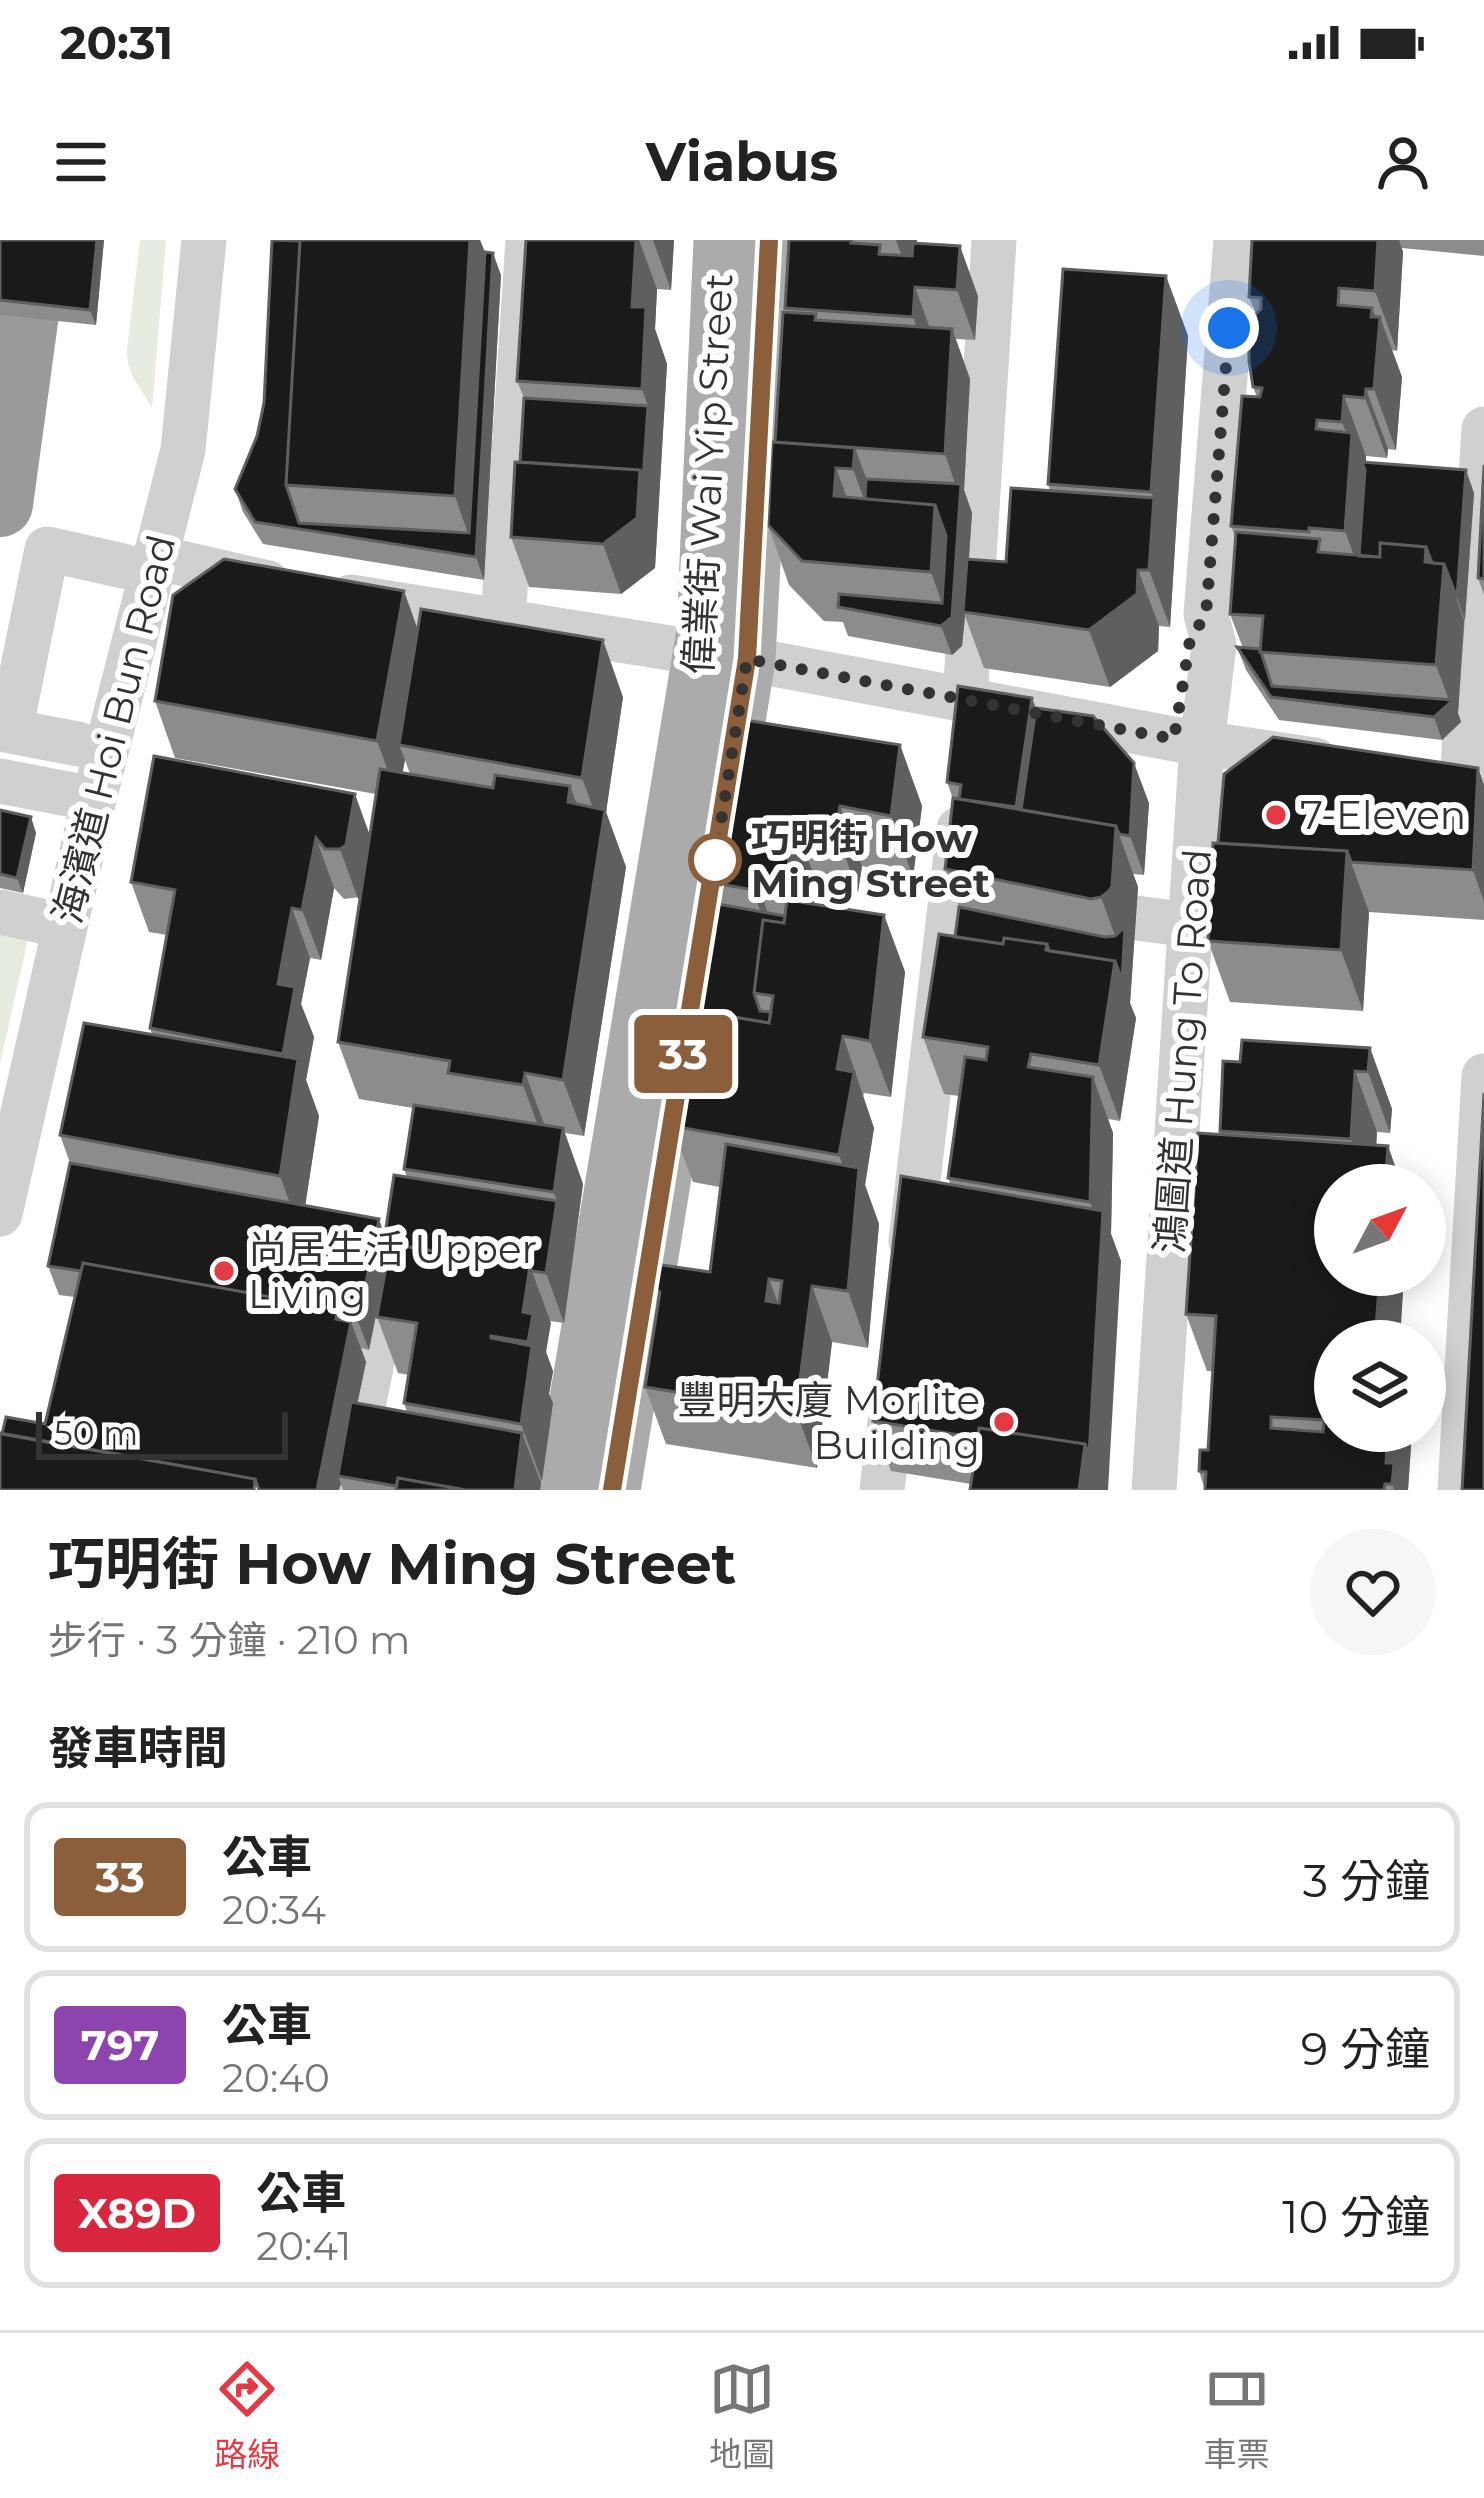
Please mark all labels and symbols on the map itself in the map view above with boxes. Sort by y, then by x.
street label: 偉業街 Wai Yip Street [674,272,742,676]
your location [1199,298,1259,358]
street label: 海濱道 Hoi Bun Road [43,530,185,928]
place label: 7-Eleven [1300,791,1466,839]
marker: 7-Eleven [1263,802,1289,828]
place label: 巧明街 How Ming Street [751,814,990,907]
marker: 巧明街 How Ming Street [690,835,740,885]
street label: 鴻圖道 Hung To Road [1145,847,1221,1255]
line badge: 33 [629,1015,737,1093]
north arrow [1314,1164,1446,1296]
place label: 尚居生活 Upper Living [248,1225,537,1318]
marker: 尚居生活 Upper Living [211,1258,237,1284]
place label: 豐明大廈 Morlite Building [677,1376,980,1469]
scale bar [36,1406,288,1459]
marker: 豐明大廈 Morlite Building [991,1409,1017,1435]

